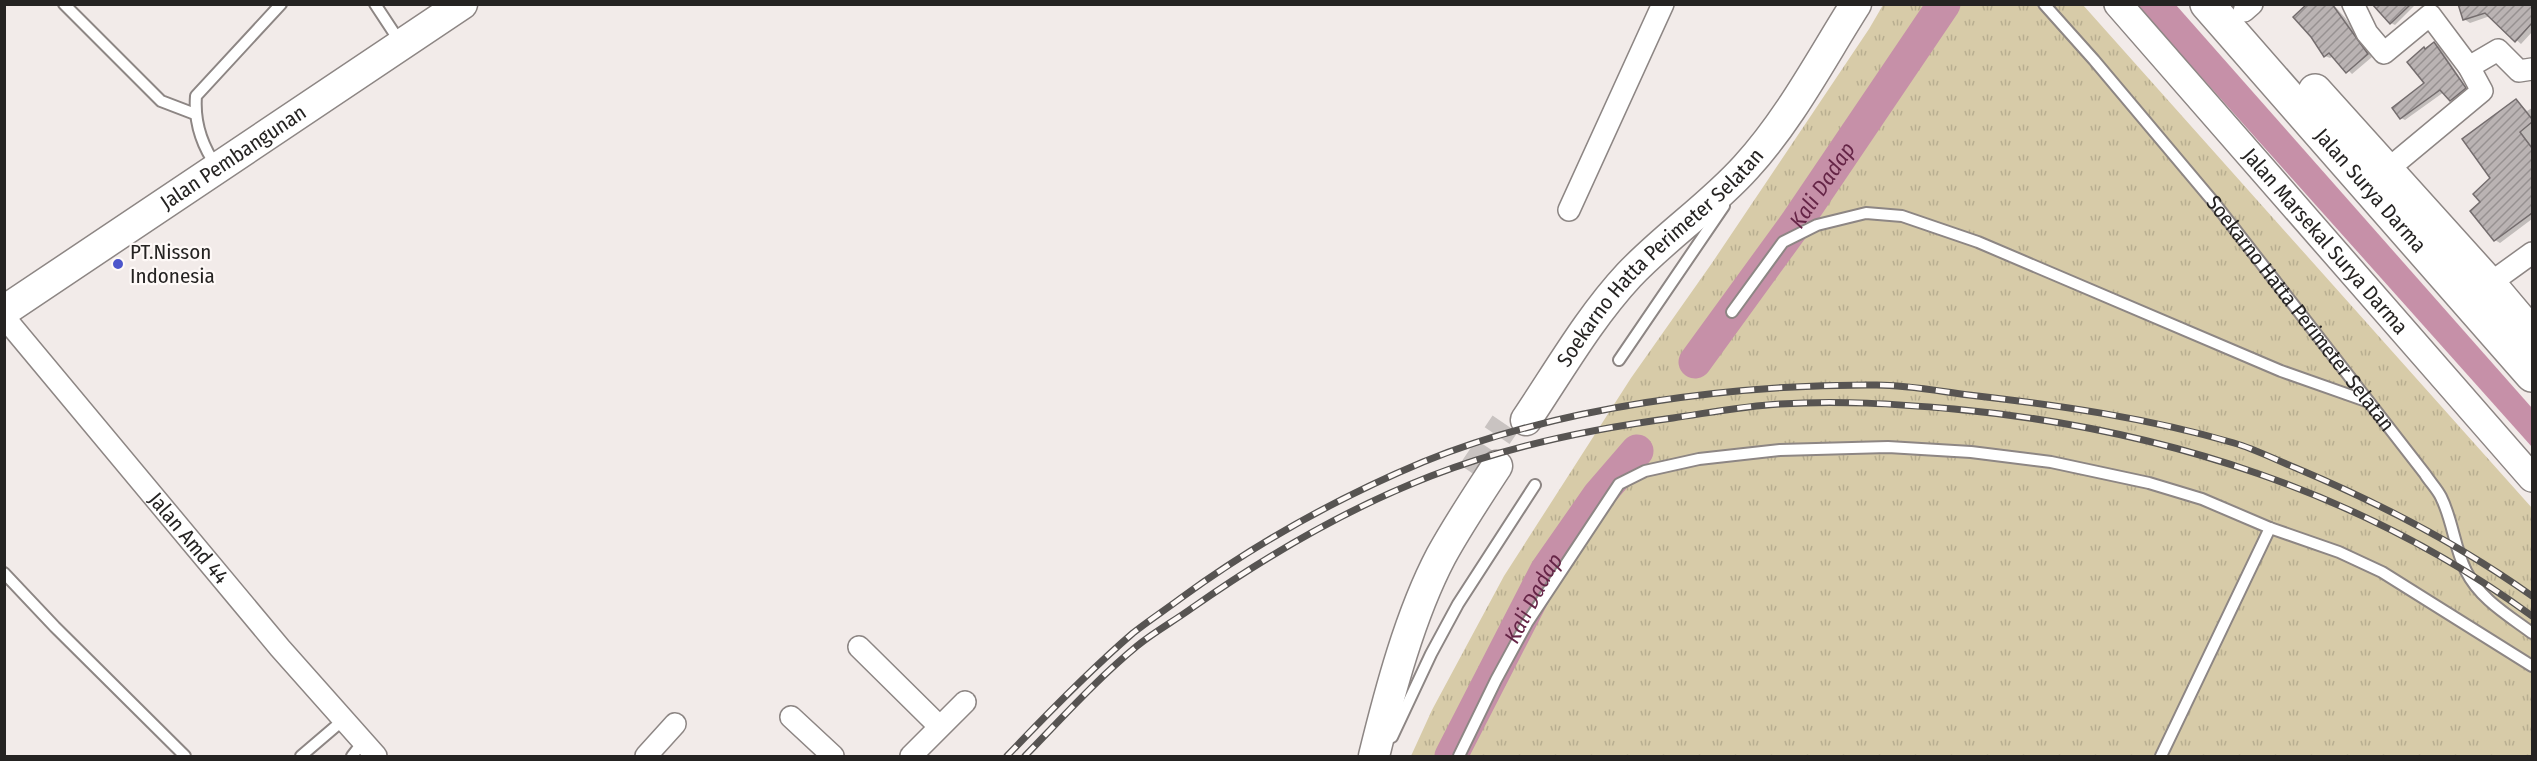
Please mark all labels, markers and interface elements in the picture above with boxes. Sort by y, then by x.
street label: Jalan Pembangunan [155,99,311,215]
street label: Jalan Surya Darma [2309,123,2432,258]
water label: Kali Dadap [1783,136,1861,233]
street label: Soekarno Hatta Perimeter Selatan [1551,143,1769,372]
street label: Jalan Marsekal Surya Darma [2237,143,2413,340]
street label: Soekarno Hatta Perimeter Selatan [2201,190,2400,437]
place label: PT.Nisson Indonesia [130,239,215,289]
marker: PT.Nisson Indonesia [111,257,125,271]
street label: Jalan Amd 44 [143,487,234,589]
water label: Kali Dadap [1498,548,1568,648]

